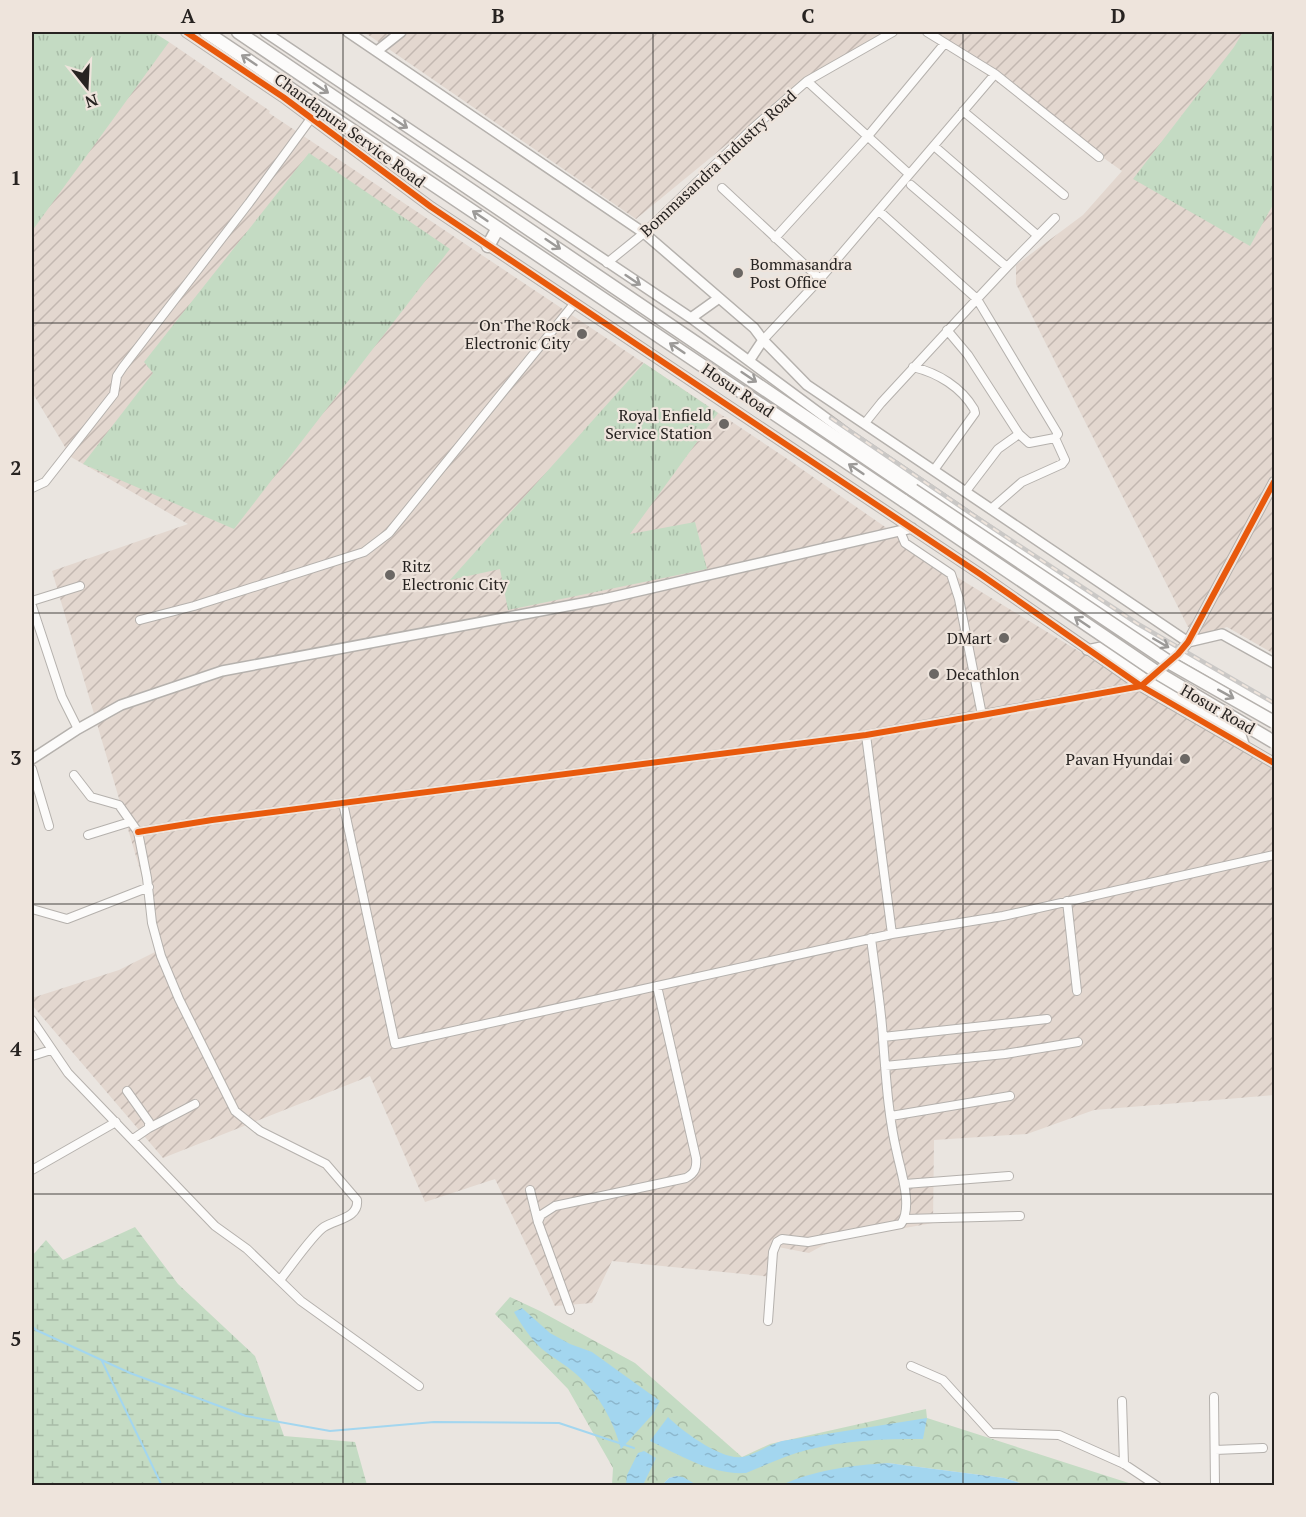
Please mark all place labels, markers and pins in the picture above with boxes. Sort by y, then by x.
place label: Bommasandra Post Office [750,253,852,293]
marker: Bommasandra Post Office [731,266,745,280]
place label: On The Rock Electronic City [465,314,571,354]
marker: On The Rock Electronic City [575,327,589,341]
place label: Royal Enfield Service Station [605,404,712,444]
marker: Royal Enfield Service Station [717,417,731,431]
place label: Ritz Electronic City [402,555,508,595]
marker: Ritz Electronic City [383,568,397,582]
place label: DMart [947,627,992,649]
marker: DMart [997,631,1011,645]
place label: Decathlon [946,663,1020,685]
marker: Decathlon [927,667,941,681]
place label: Pavan Hyundai [1066,748,1173,770]
marker: Pavan Hyundai [1178,752,1192,766]

